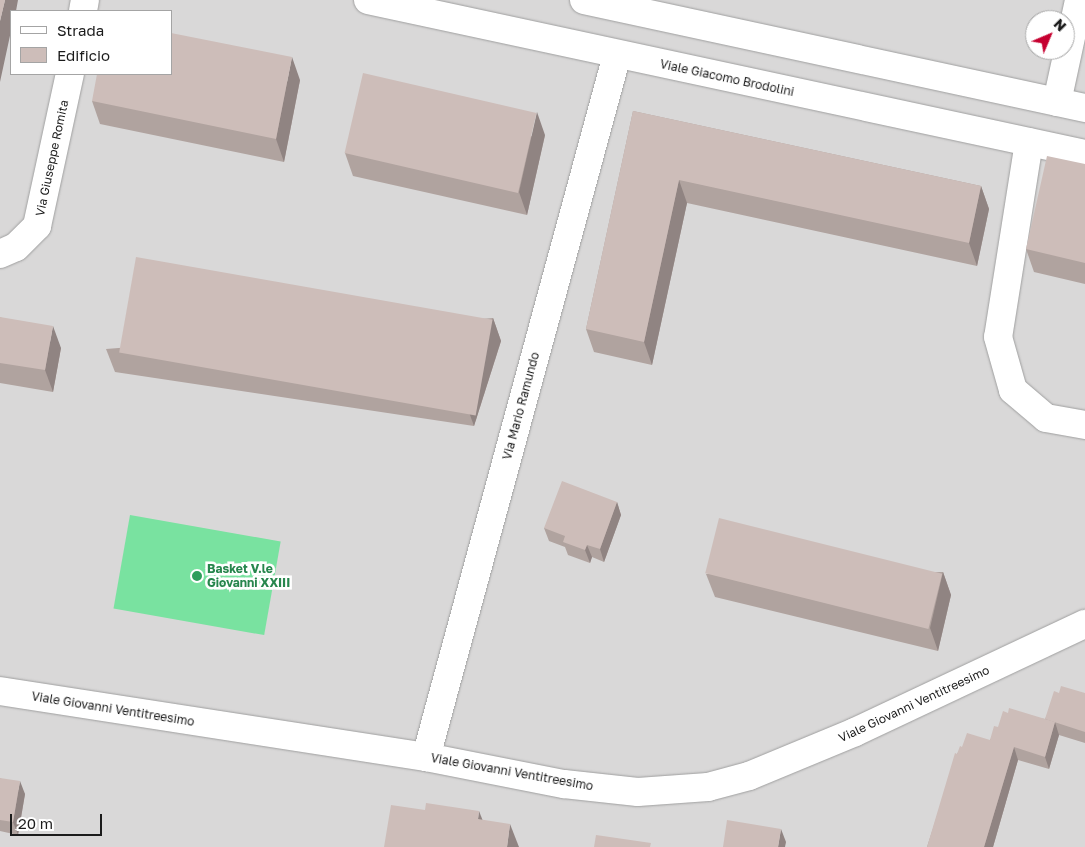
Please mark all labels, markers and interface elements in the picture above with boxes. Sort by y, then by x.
legend [10,10,172,75]
north arrow [1025,10,1075,60]
text: N [1050,15,1070,35]
text: Strada [57,21,104,39]
text: Edificio [57,46,110,64]
street label: Viale Giacomo Brodolini [659,57,795,99]
street label: Via Giuseppe Romita [33,98,71,218]
street label: Via Mario Ramundo [500,351,542,461]
place label: Basket V.le Giovanni XXIII [207,562,290,590]
marker: Basket V.le Giovanni XXIII [191,570,203,582]
street label: Viale Giovanni Ventitreesimo [836,663,992,745]
street label: Viale Giovanni Ventitreesimo [31,689,195,729]
street label: Viale Giovanni Ventitreesimo [430,751,594,793]
scale bar [12,804,105,836]
text: 20 m [18,814,53,832]

